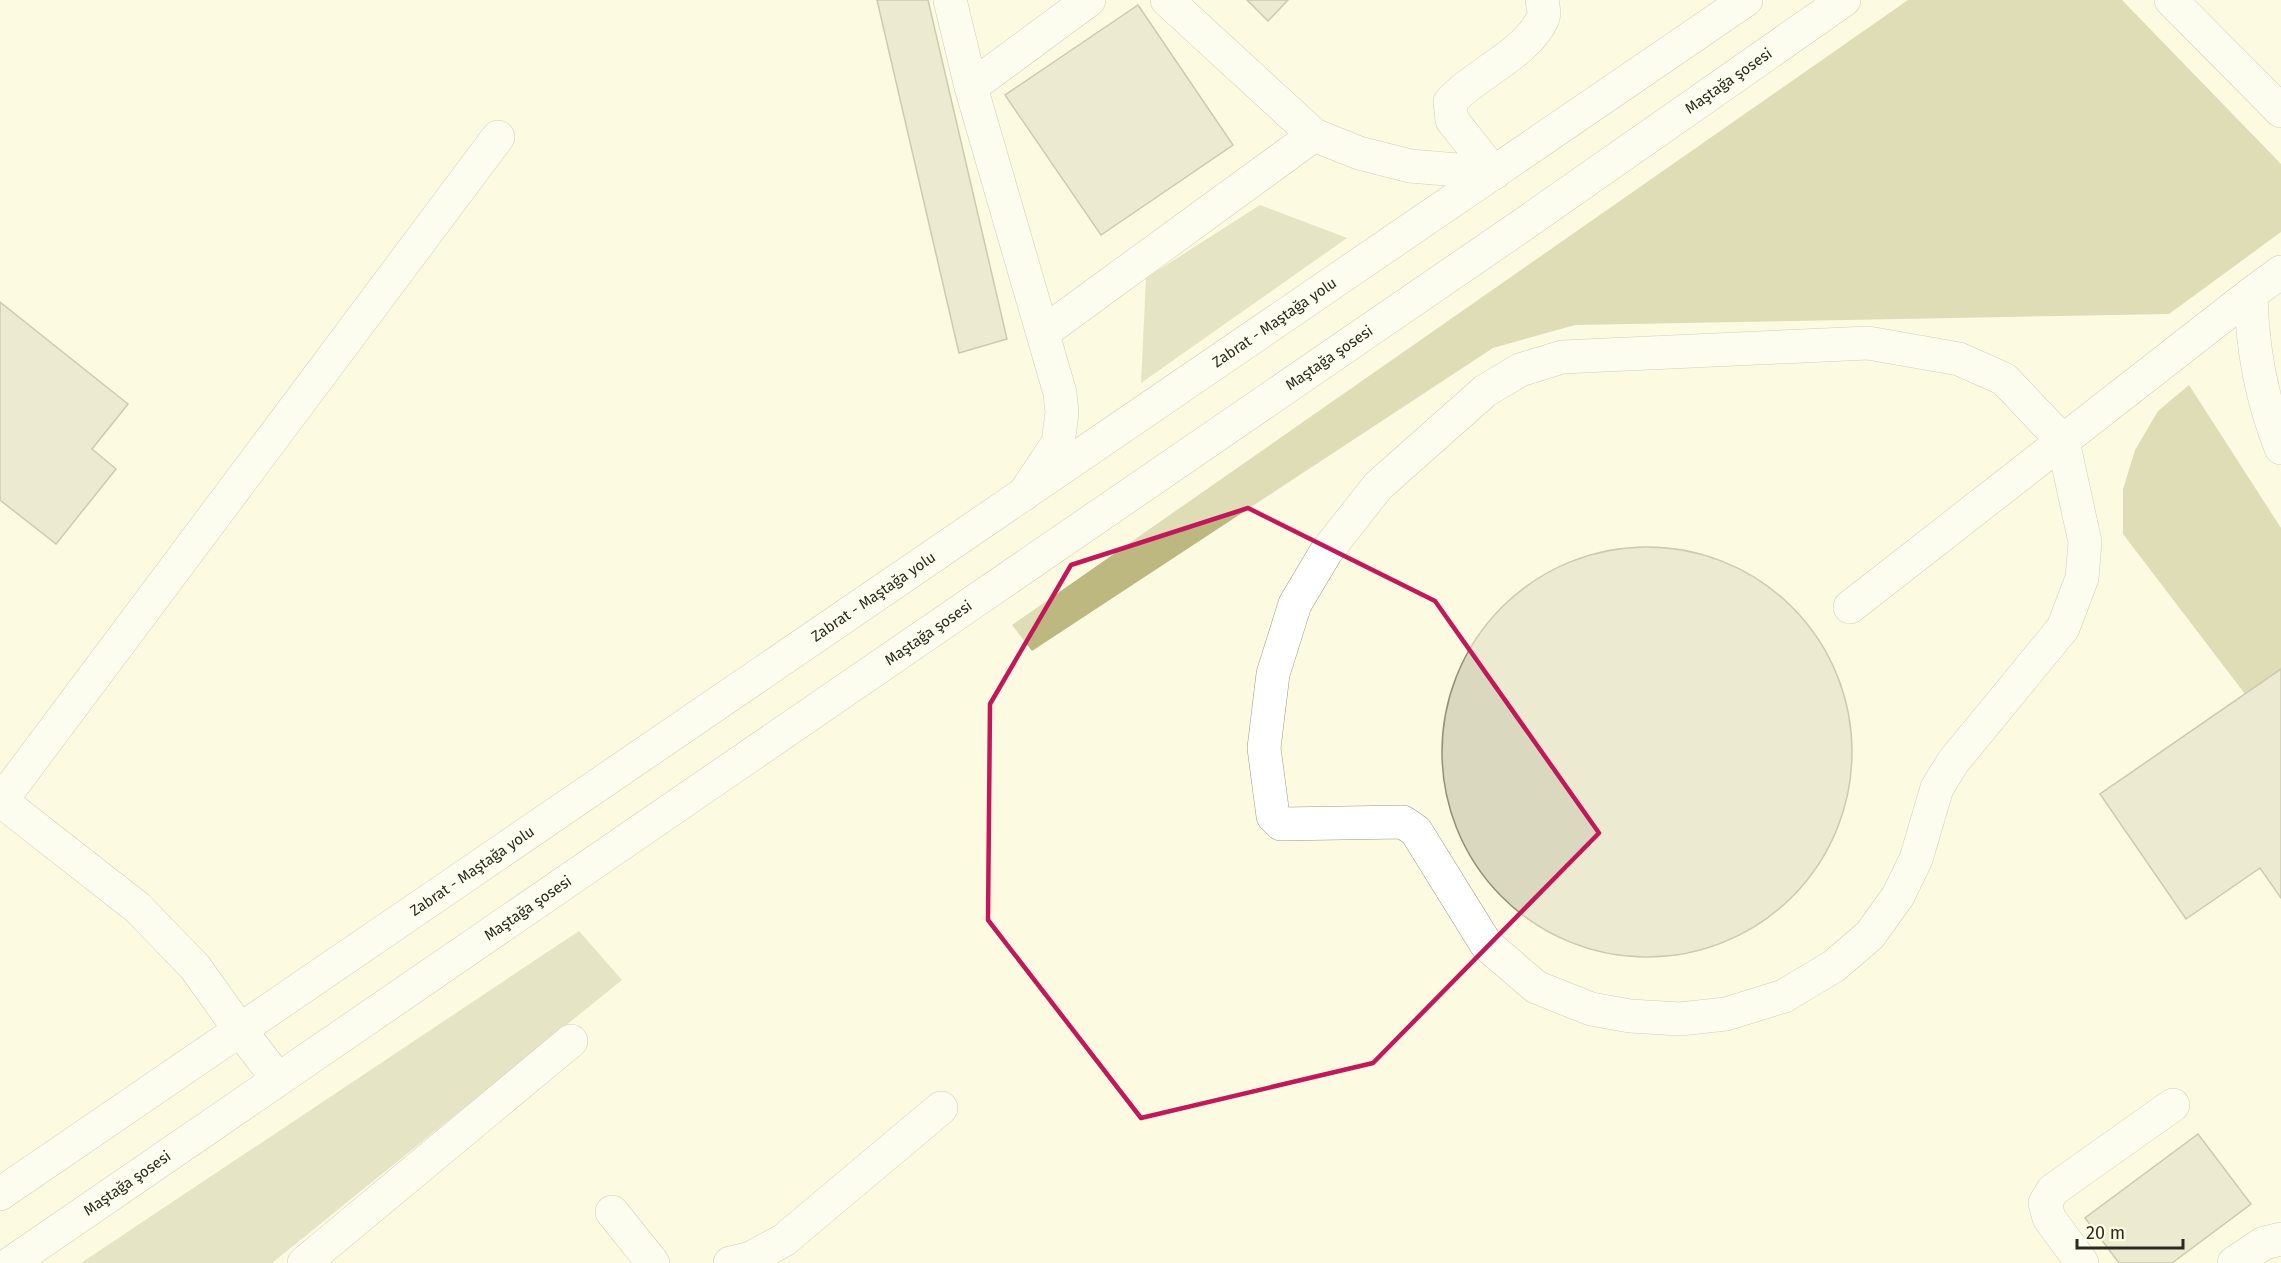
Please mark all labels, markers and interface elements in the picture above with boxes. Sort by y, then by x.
street label: Maştağa şosesi [1682,44,1775,117]
street label: Zabrat - Maştağa yolu [1209,274,1340,371]
street label: Maştağa şosesi [1282,322,1376,394]
street label: Zabrat - Maştağa yolu [808,548,939,646]
street label: Maştağa şosesi [881,597,976,669]
street label: Zabrat - Maştağa yolu [407,822,538,920]
street label: Maştağa şosesi [481,872,575,944]
street label: Maştağa şosesi [80,1147,174,1219]
scale bar [2077,1212,2184,1250]
text: 20 m [2086,1222,2125,1244]

